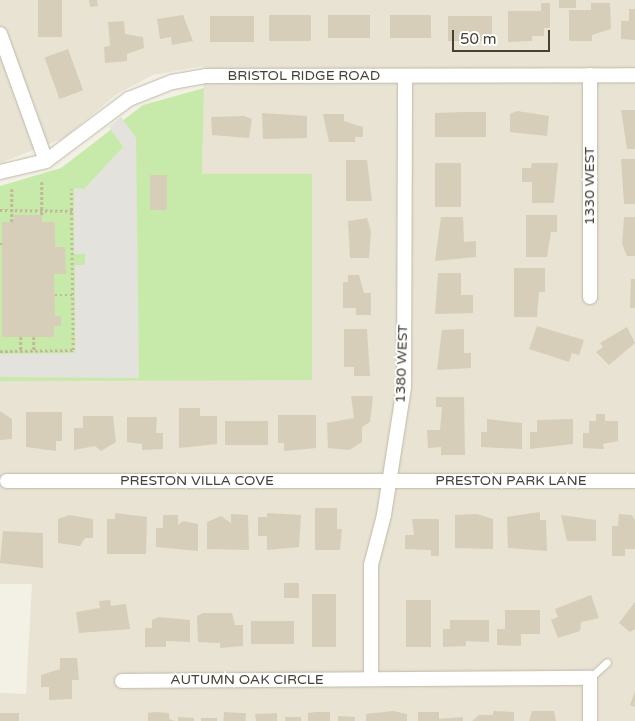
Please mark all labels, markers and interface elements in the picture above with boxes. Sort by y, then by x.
scale bar [455,20,552,52]
text: 50 m [460,30,497,48]
street label: BRISTOL RIDGE ROAD [228,68,380,84]
street label: 1330 WEST [582,147,598,225]
street label: 1380 WEST [392,324,412,404]
street label: PRESTON VILLA COVE [120,473,274,489]
street label: PRESTON PARK LANE [435,473,587,489]
street label: AUTUMN OAK CIRCLE [170,672,324,688]

